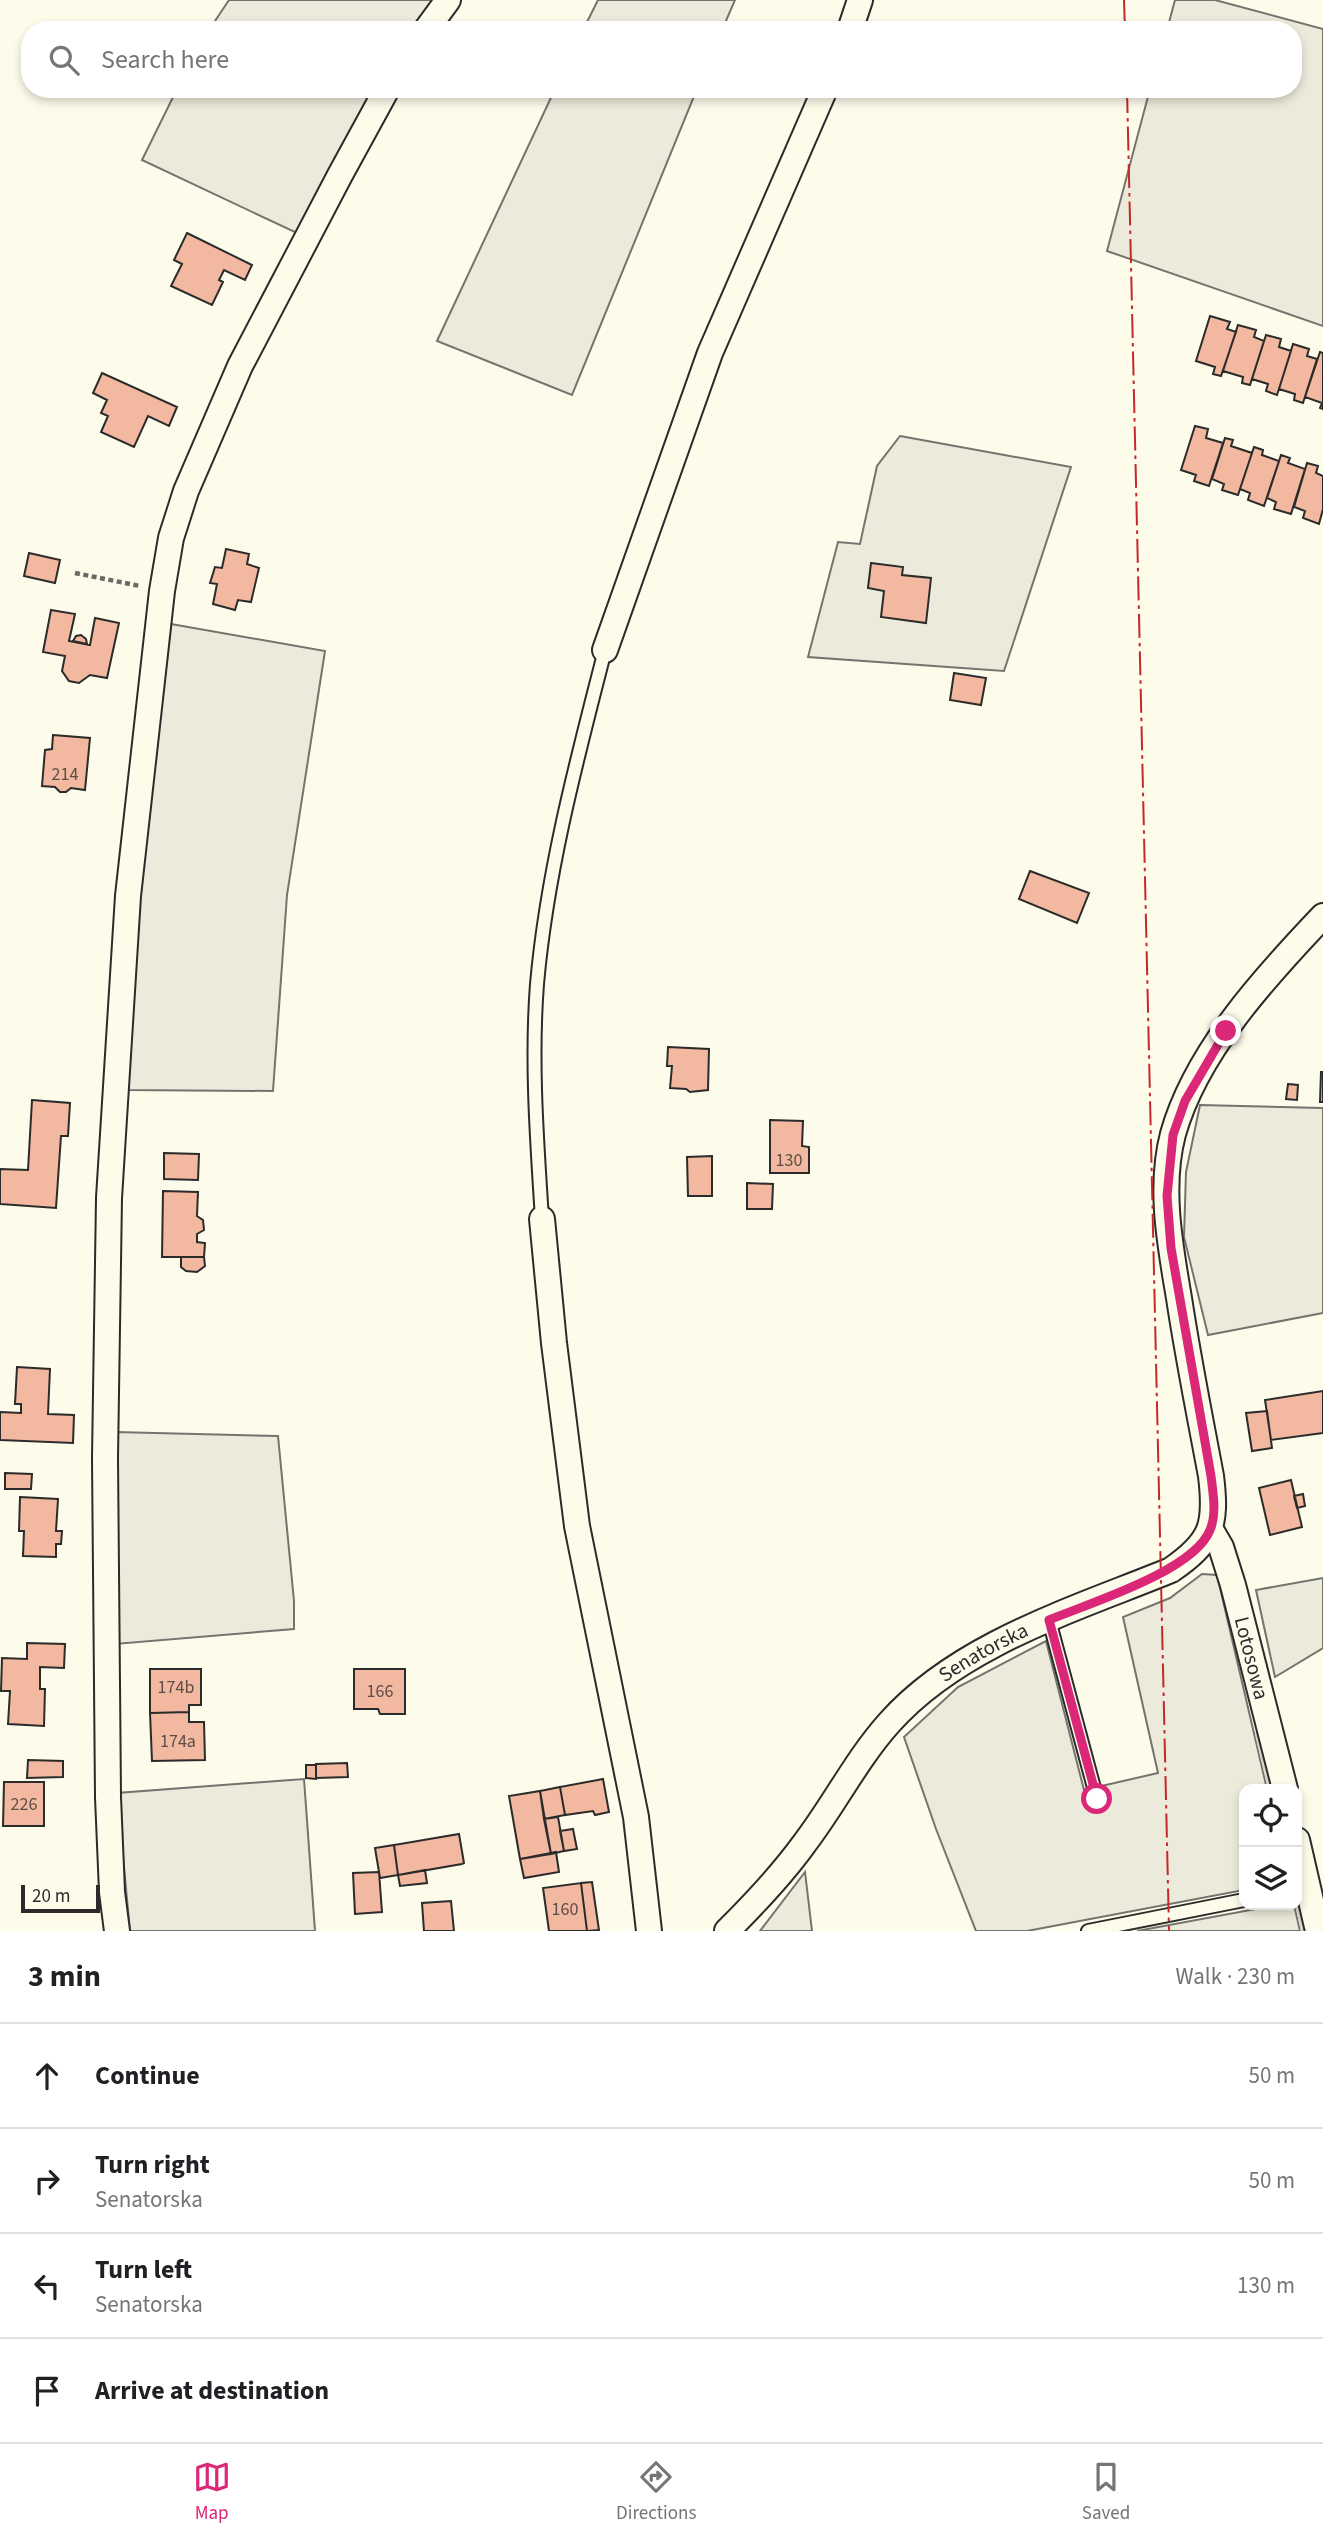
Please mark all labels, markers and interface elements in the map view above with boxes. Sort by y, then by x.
search box [21,21,1302,98]
icon: search [45,41,83,79]
text: Search here [101,41,229,78]
house number: 214 [52,762,78,787]
route end [1210,1015,1241,1046]
house number: 130 [776,1148,802,1173]
street label: Lotosowa [1227,1613,1277,1703]
street label: Senatorska [932,1615,1033,1689]
house number: 174b [158,1675,194,1700]
house number: 166 [367,1679,393,1704]
house number: 174a [160,1729,196,1754]
route start [1081,1783,1112,1814]
map controls [1239,1784,1302,1910]
button: locate [1239,1784,1302,1847]
house number: 226 [11,1792,37,1817]
button: layers [1239,1847,1302,1910]
scale bar [21,1882,100,1914]
text: 20 m [32,1883,70,1910]
house number: 160 [552,1897,578,1922]
text: 3 min [28,1955,101,1998]
text: Walk · 230 m [1176,1960,1295,1993]
icon: ahead [28,2057,66,2095]
text: Continue [95,2057,200,2094]
text: 50 m [1248,2059,1295,2092]
text: Turn right [95,2146,210,2183]
icon: right [28,2162,66,2200]
text: 50 m [1248,2164,1295,2197]
text: Senatorska [95,2183,203,2216]
text: Turn left [95,2251,192,2288]
icon: left [28,2267,66,2305]
text: 130 m [1237,2269,1295,2302]
text: Senatorska [95,2288,203,2321]
icon: arrive [28,2372,66,2410]
text: Arrive at destination [95,2372,329,2409]
tab: Map [193,2458,231,2527]
tab: Directions [616,2458,696,2527]
tab: Saved [1082,2458,1130,2527]

